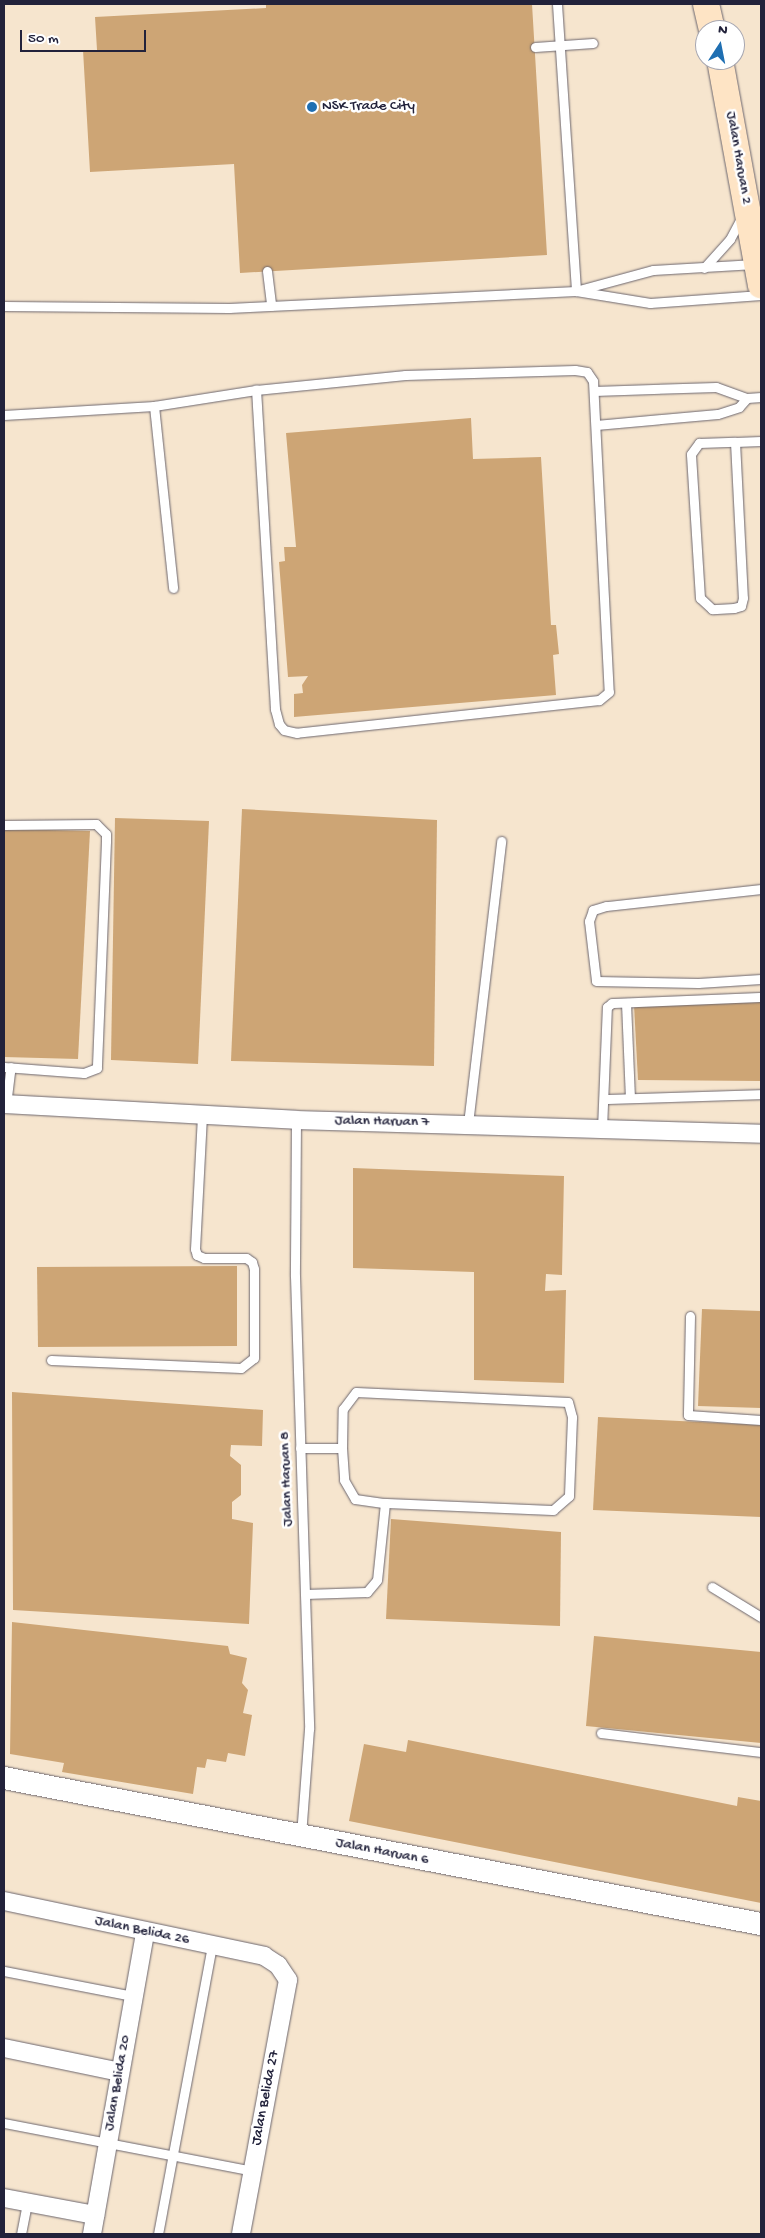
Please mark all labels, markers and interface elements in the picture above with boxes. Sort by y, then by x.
scale bar [22,20,149,52]
north arrow [695,20,745,70]
text: N [717,22,729,40]
text: 50 m [28,30,59,48]
place label: NSK Trade City [322,98,415,116]
marker: NSK Trade City [306,101,318,113]
street label: Jalan Haruan 2 [721,110,755,206]
street label: Jalan Haruan 7 [335,1112,429,1132]
street label: Jalan Haruan 8 [276,1431,298,1527]
street label: Jalan Haruan 6 [334,1834,430,1870]
street label: Jalan Belida 26 [93,1912,191,1950]
street label: Jalan Belida 20 [101,2034,135,2132]
street label: Jalan Belida 27 [248,2049,284,2147]

